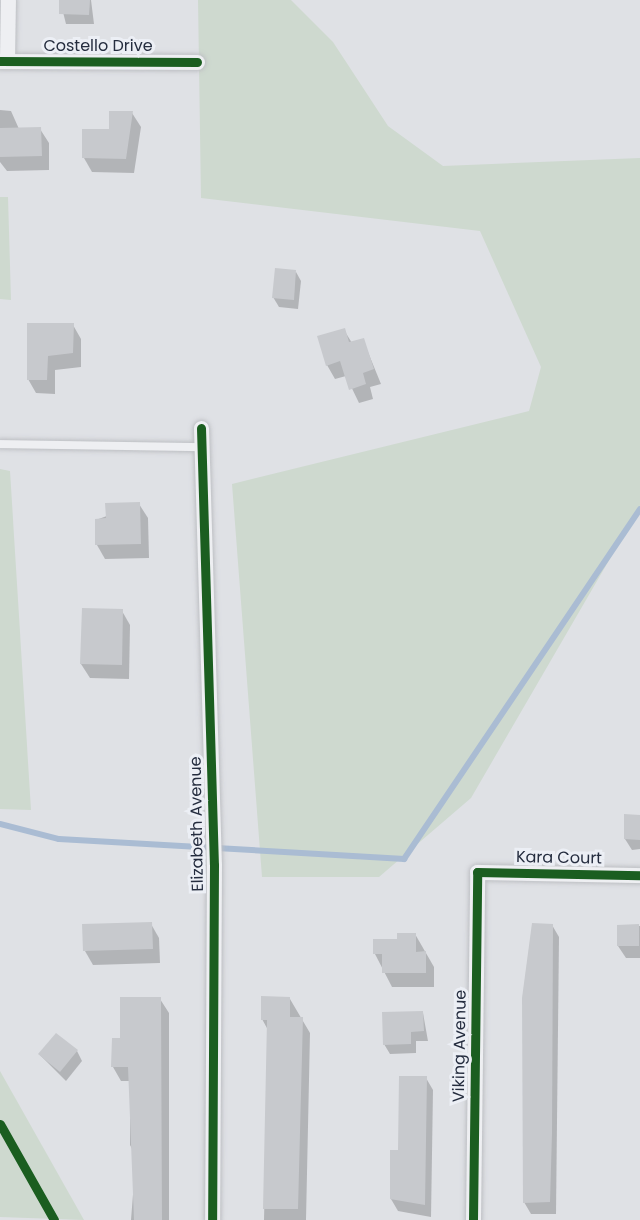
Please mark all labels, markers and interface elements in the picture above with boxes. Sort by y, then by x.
street label: Costello Drive [43,36,153,56]
street label: Elizabeth Avenue [186,756,208,892]
street label: Kara Court [516,848,602,868]
street label: Viking Avenue [449,990,471,1102]

